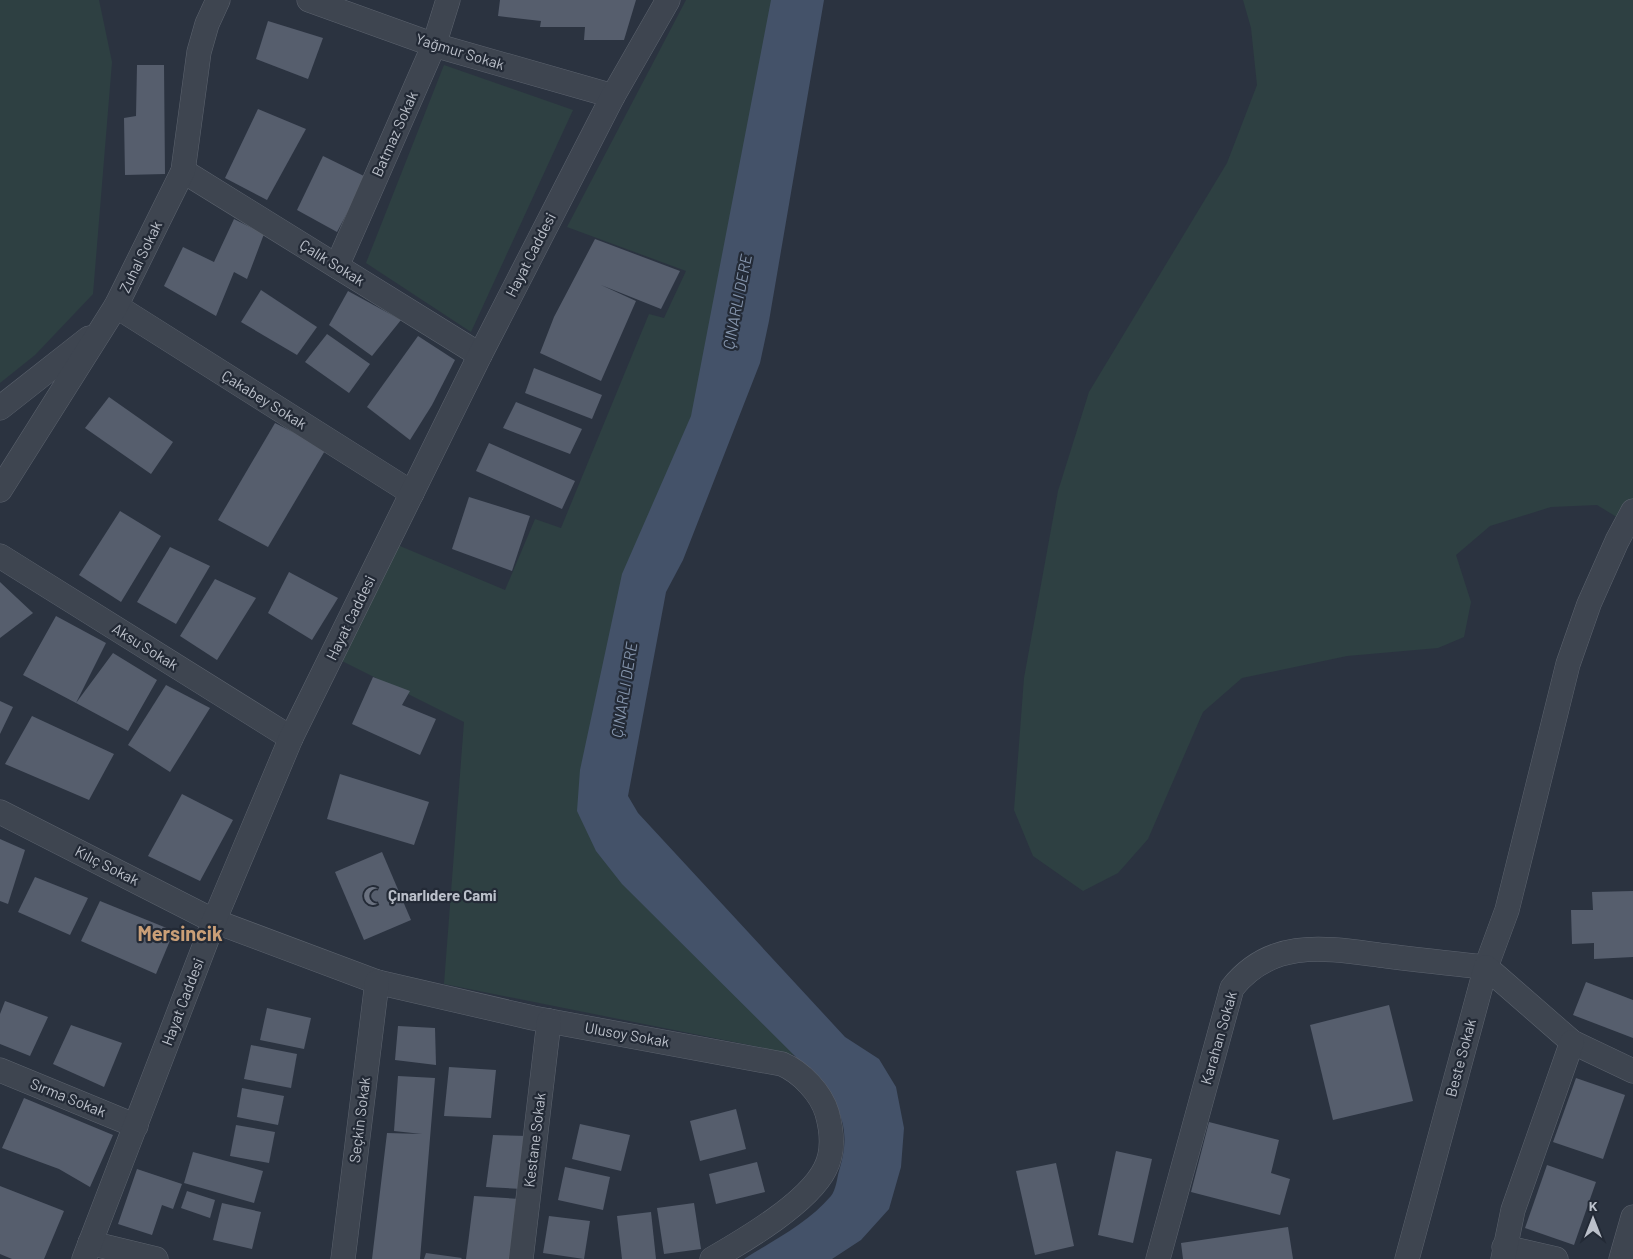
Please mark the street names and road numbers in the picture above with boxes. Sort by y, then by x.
street label: Yağmur Sokak [414,29,507,73]
street label: Batmaz Sokak [367,88,421,179]
street label: Hayat Caddesi [501,209,559,300]
street label: Zuhal Sokak [115,217,165,296]
street label: Çalık Sokak [297,235,369,289]
street label: Çakabey Sokak [219,366,311,433]
street label: Hayat Caddesi [322,572,378,663]
street label: Aksu Sokak [109,619,182,674]
street label: Kılıç Sokak [73,841,143,889]
street label: Hayat Caddesi [157,955,207,1048]
street label: Karahan Sokak [1196,989,1240,1086]
street label: Beste Sokak [1441,1016,1479,1099]
street label: Ulusoy Sokak [583,1018,671,1050]
street label: Sırma Sokak [28,1074,109,1121]
street label: Seçkin Sokak [345,1075,373,1164]
street label: Kestane Sokak [519,1091,549,1188]

